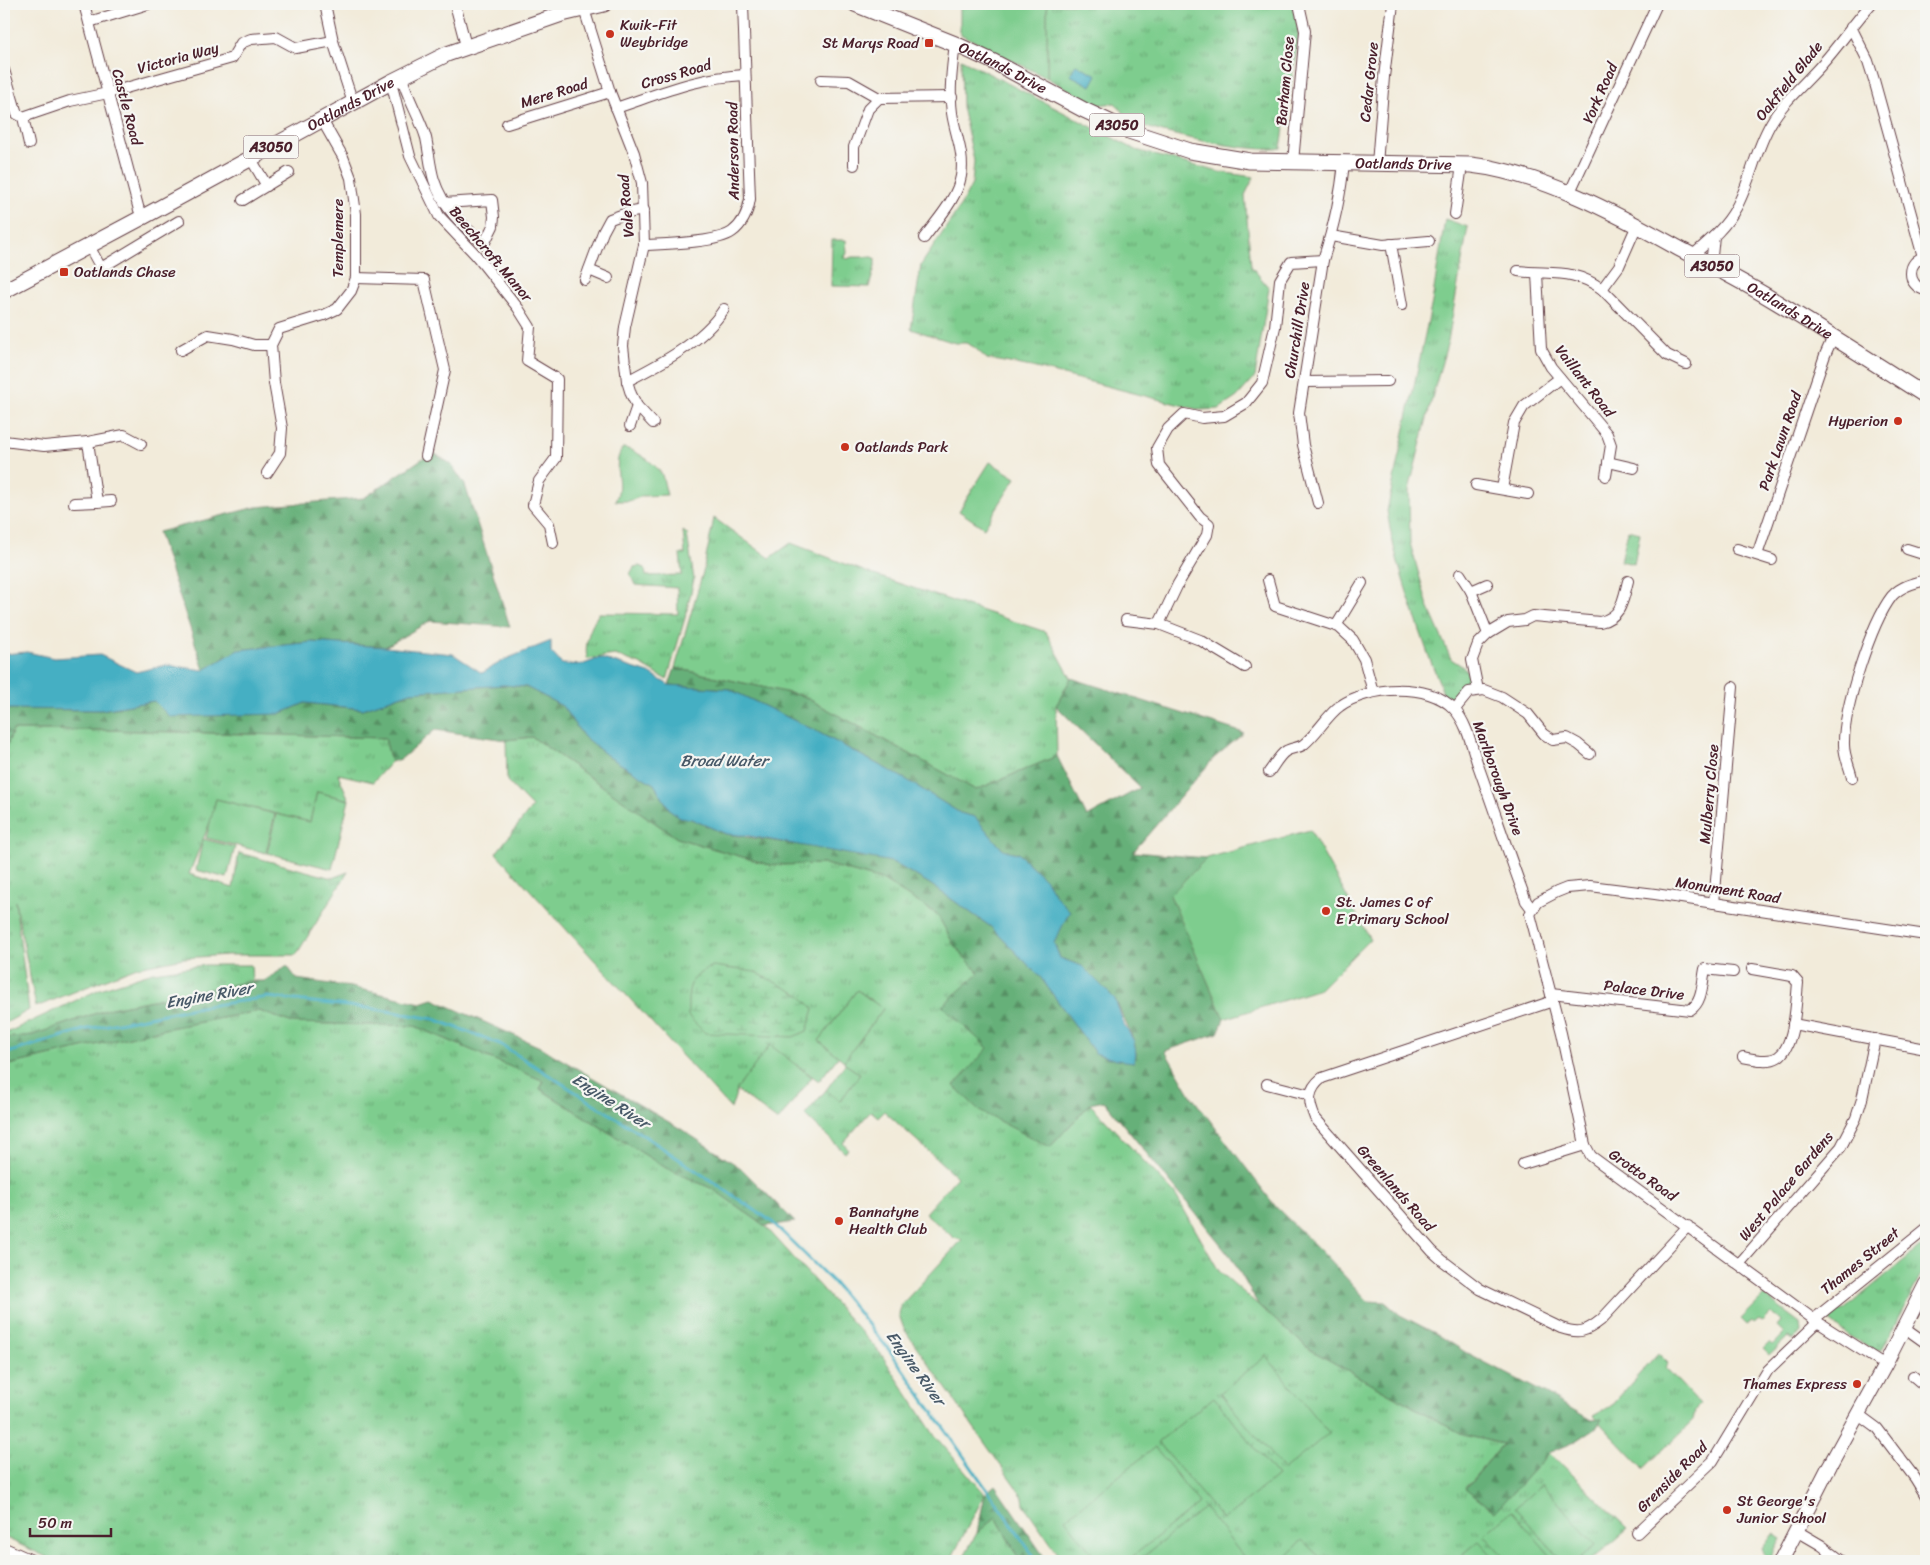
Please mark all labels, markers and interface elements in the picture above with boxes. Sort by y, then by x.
place label: Kwik-Fit Weybridge [620,12,688,55]
marker: Kwik-Fit Weybridge [604,28,616,40]
place label: St Marys Road [822,30,920,56]
street label: Oatlands Drive [954,34,1052,101]
street label: Victoria Way [134,35,222,81]
street label: Barham Close [1268,35,1302,127]
street label: Oakfield Glade [1748,35,1830,127]
marker: St Marys Road [923,37,935,49]
street label: Cedar Grove [1352,40,1386,123]
street label: Cross Road [638,51,715,96]
street label: York Road [1575,57,1625,128]
street label: Castle Road [104,66,150,149]
street label: Oatlands Drive [302,69,400,138]
street label: Mere Road [517,70,592,116]
street label: Anderson Road [719,101,747,201]
road number: A3050 [1090,114,1144,136]
road number: A3050 [244,136,298,158]
street label: Oatlands Drive [1355,150,1452,178]
street label: Vale Road [610,172,642,239]
street label: Templemere [325,198,351,277]
street label: Beechcroft Manor [443,200,540,309]
road number: A3050 [1684,255,1740,278]
place label: Oatlands Chase [74,259,176,285]
marker: Oatlands Chase [58,266,70,278]
street label: Oatlands Drive [1742,274,1838,347]
street label: Churchill Drive [1277,280,1317,380]
street label: Vaillant Road [1548,339,1623,424]
street label: Park Lawn Road [1751,387,1809,494]
place label: Hyperion [1828,408,1888,434]
marker: Hyperion [1892,415,1904,427]
place label: Oatlands Park [855,434,949,460]
marker: Oatlands Park [839,441,851,453]
street label: Marlborough Drive [1465,717,1531,839]
street label: Mulberry Close [1692,743,1726,845]
water label: Broad Water [680,746,771,775]
street label: Monument Road [1674,869,1783,911]
place label: St. James C of E Primary School [1336,889,1450,932]
marker: St. James C of E Primary School [1320,905,1332,917]
street label: Palace Drive [1602,972,1686,1008]
water label: Engine River [163,973,258,1017]
water label: Engine River [566,1065,658,1139]
street label: West Palace Gardens [1732,1125,1840,1247]
street label: Greenlands Road [1350,1138,1442,1238]
street label: Grotto Road [1603,1142,1684,1209]
place label: Bannatyne Health Club [849,1199,927,1242]
marker: Bannatyne Health Club [833,1215,845,1227]
street label: Thames Street [1814,1220,1906,1301]
water label: Engine River [879,1324,955,1415]
place label: Thames Express [1742,1371,1847,1397]
marker: Thames Express [1851,1378,1863,1390]
street label: Grenside Road [1630,1434,1715,1519]
place label: St George's Junior School [1736,1488,1827,1531]
marker: St George's Junior School [1721,1504,1733,1516]
scale bar [30,1505,111,1537]
text: 50 m [38,1510,73,1536]

